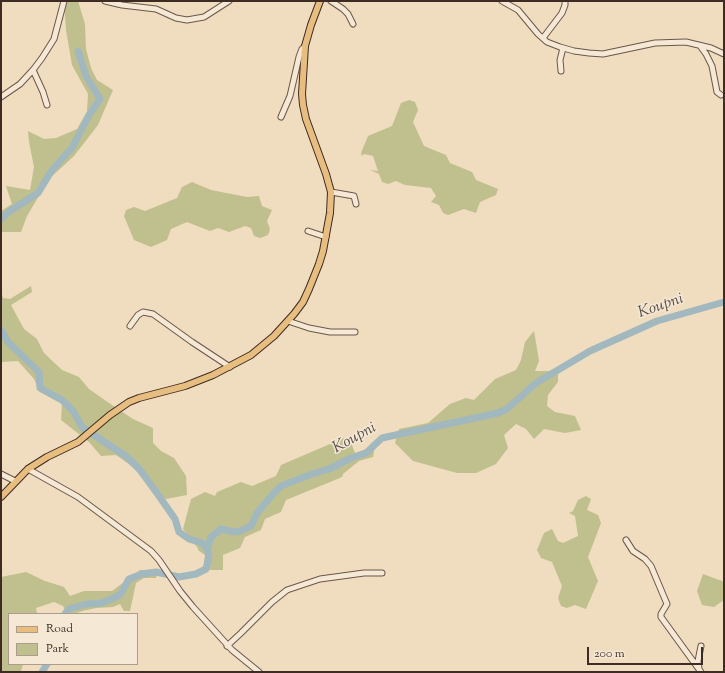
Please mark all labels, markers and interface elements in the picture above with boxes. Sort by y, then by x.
water label: Koupni [636,290,686,324]
water label: Koupni [330,419,380,459]
legend [8,613,138,665]
text: Road [46,620,73,638]
scale bar [589,639,705,665]
text: Park [46,640,69,658]
text: 200 m [594,645,625,663]

